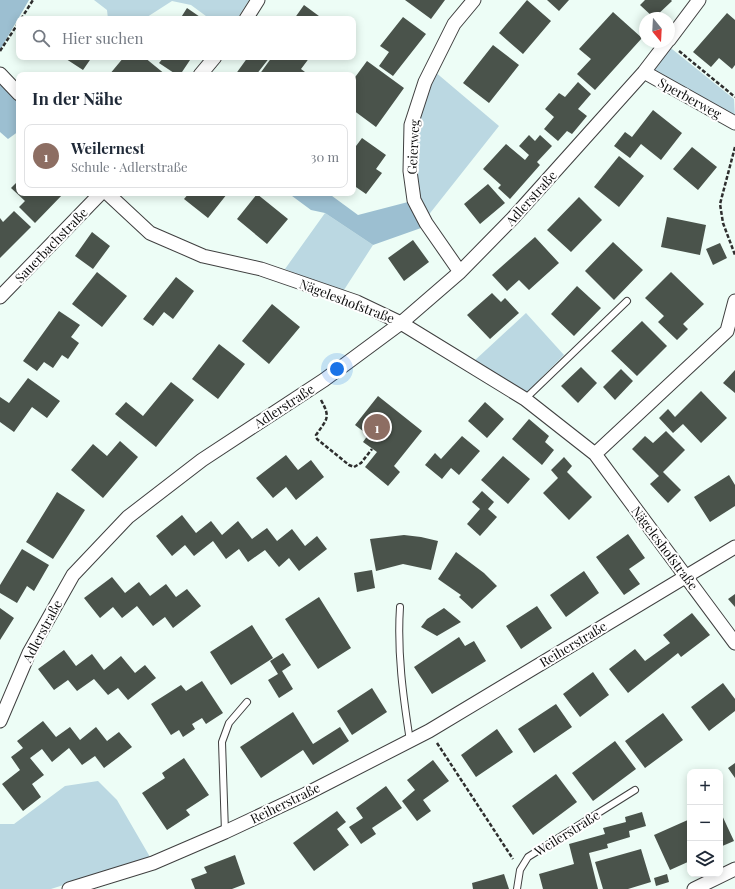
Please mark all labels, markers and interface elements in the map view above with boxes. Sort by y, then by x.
north arrow [639,12,675,48]
search box [16,16,356,60]
icon: search [30,27,52,49]
text: Hier suchen [62,28,144,48]
street label: Sperberweg [656,73,725,122]
text: In der Nähe [32,87,123,109]
street label: Geierweg [403,119,422,175]
text: Weilernest [71,138,145,158]
text: 1 [44,148,48,165]
text: 30 m [311,148,339,165]
text: Schule · Adlerstraße [71,158,188,175]
street label: Adlerstraße [501,166,560,230]
street label: Sauerbachstraße [11,203,91,286]
street label: Nägeleshofstraße [297,275,398,327]
your location [327,359,347,379]
street label: Adlerstraße [250,380,317,432]
pin: 1 [364,412,390,442]
street label: Nägeleshofstraße [628,502,703,593]
street label: Adlerstraße [17,596,65,666]
street label: Reiherstraße [536,617,610,670]
map controls [687,769,723,877]
button: + [687,769,723,805]
street label: Reiherstraße [247,778,323,827]
button: − [687,805,723,841]
street label: Weilerstraße [530,806,603,860]
button: layers [687,841,723,877]

